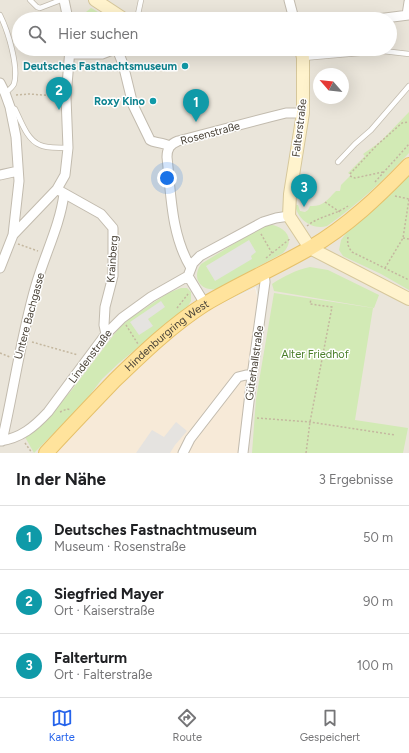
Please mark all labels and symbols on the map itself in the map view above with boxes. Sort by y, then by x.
place label: Deutsches Fastnachtsmuseum [23,60,177,73]
marker: Deutsches Fastnachtsmuseum [180,61,190,71]
north arrow [313,68,349,104]
pin: 2 [46,77,72,110]
pin: 1 [183,89,209,122]
place label: Roxy Kino [94,95,146,108]
marker: Roxy Kino [148,96,158,106]
street label: Falterstraße [289,98,310,158]
street label: Rosenstraße [179,119,241,148]
your location [157,168,177,188]
pin: 3 [291,174,317,207]
street label: Krainberg [104,235,121,283]
street label: Untere Bachgasse [12,271,47,361]
street label: Hindenburgring West [122,297,211,374]
street label: Güterhallstraße [243,325,266,401]
street label: Lindenstraße [66,327,115,386]
park label: Alter Friedhof [281,348,350,361]

